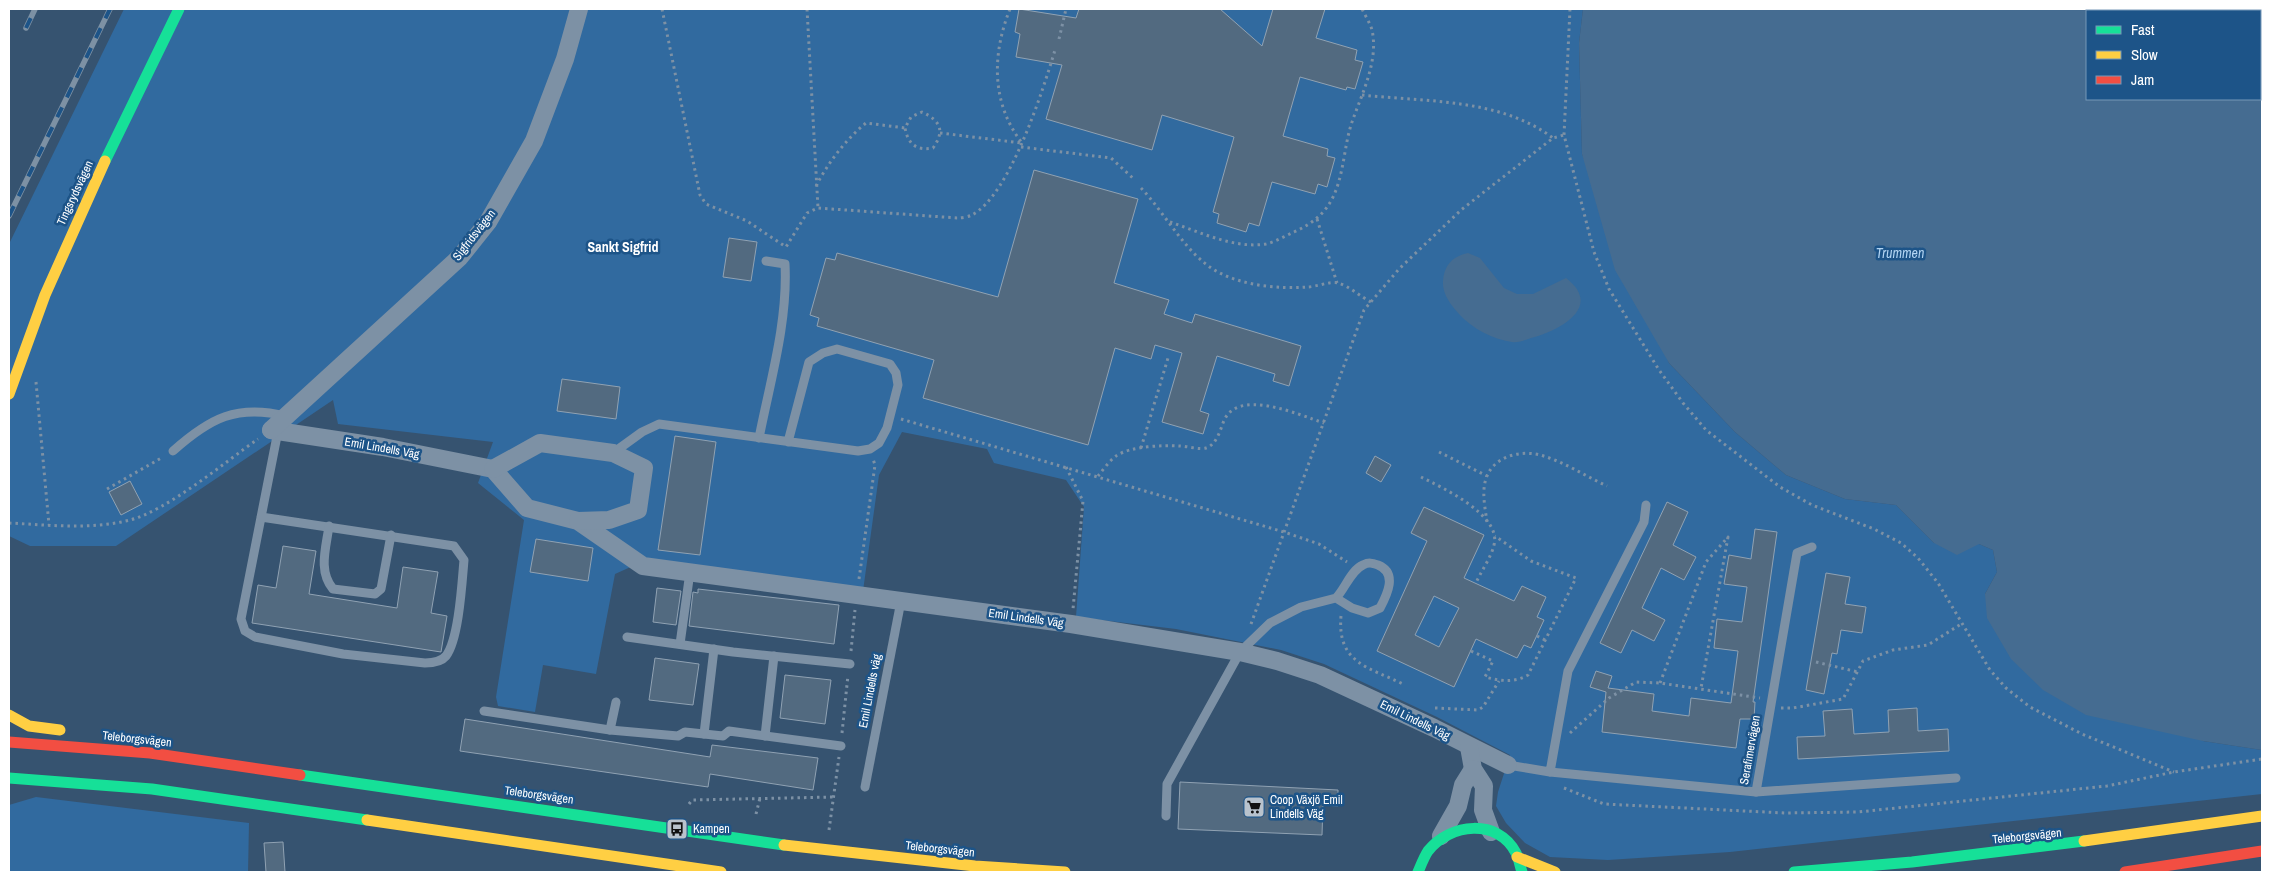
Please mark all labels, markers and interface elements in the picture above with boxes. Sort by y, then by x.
legend [2086,10,2261,100]
text: Fast [2131,19,2155,40]
text: Slow [2131,44,2158,65]
text: Jam [2131,69,2154,90]
street label: Tingsrydsvägen [53,158,97,228]
street label: Sigfridsvägen [449,206,499,264]
district label: Sankt Sigfrid [588,238,658,256]
water label: Trummen [1876,244,1924,262]
street label: Emil Lindells Väg [343,434,421,463]
street label: Emil Lindells Väg [987,605,1065,631]
street label: Emil Lindells väg [855,652,885,729]
street label: Emil Lindells Väg [1377,696,1453,744]
street label: Serafimervägen [1736,714,1764,786]
street label: Teleborgsvägen [102,727,172,751]
street label: Teleborgsvägen [503,782,575,808]
place label: Coop Växjö Emil Lindells Väg [1270,792,1343,822]
supermarket icon: Coop Växjö Emil Lindells Väg [1242,795,1266,819]
bus stop icon: Kampen [665,817,689,841]
place label: Kampen [693,821,730,837]
street label: Teleborgsvägen [1992,824,2062,848]
street label: Teleborgsvägen [905,837,975,861]

